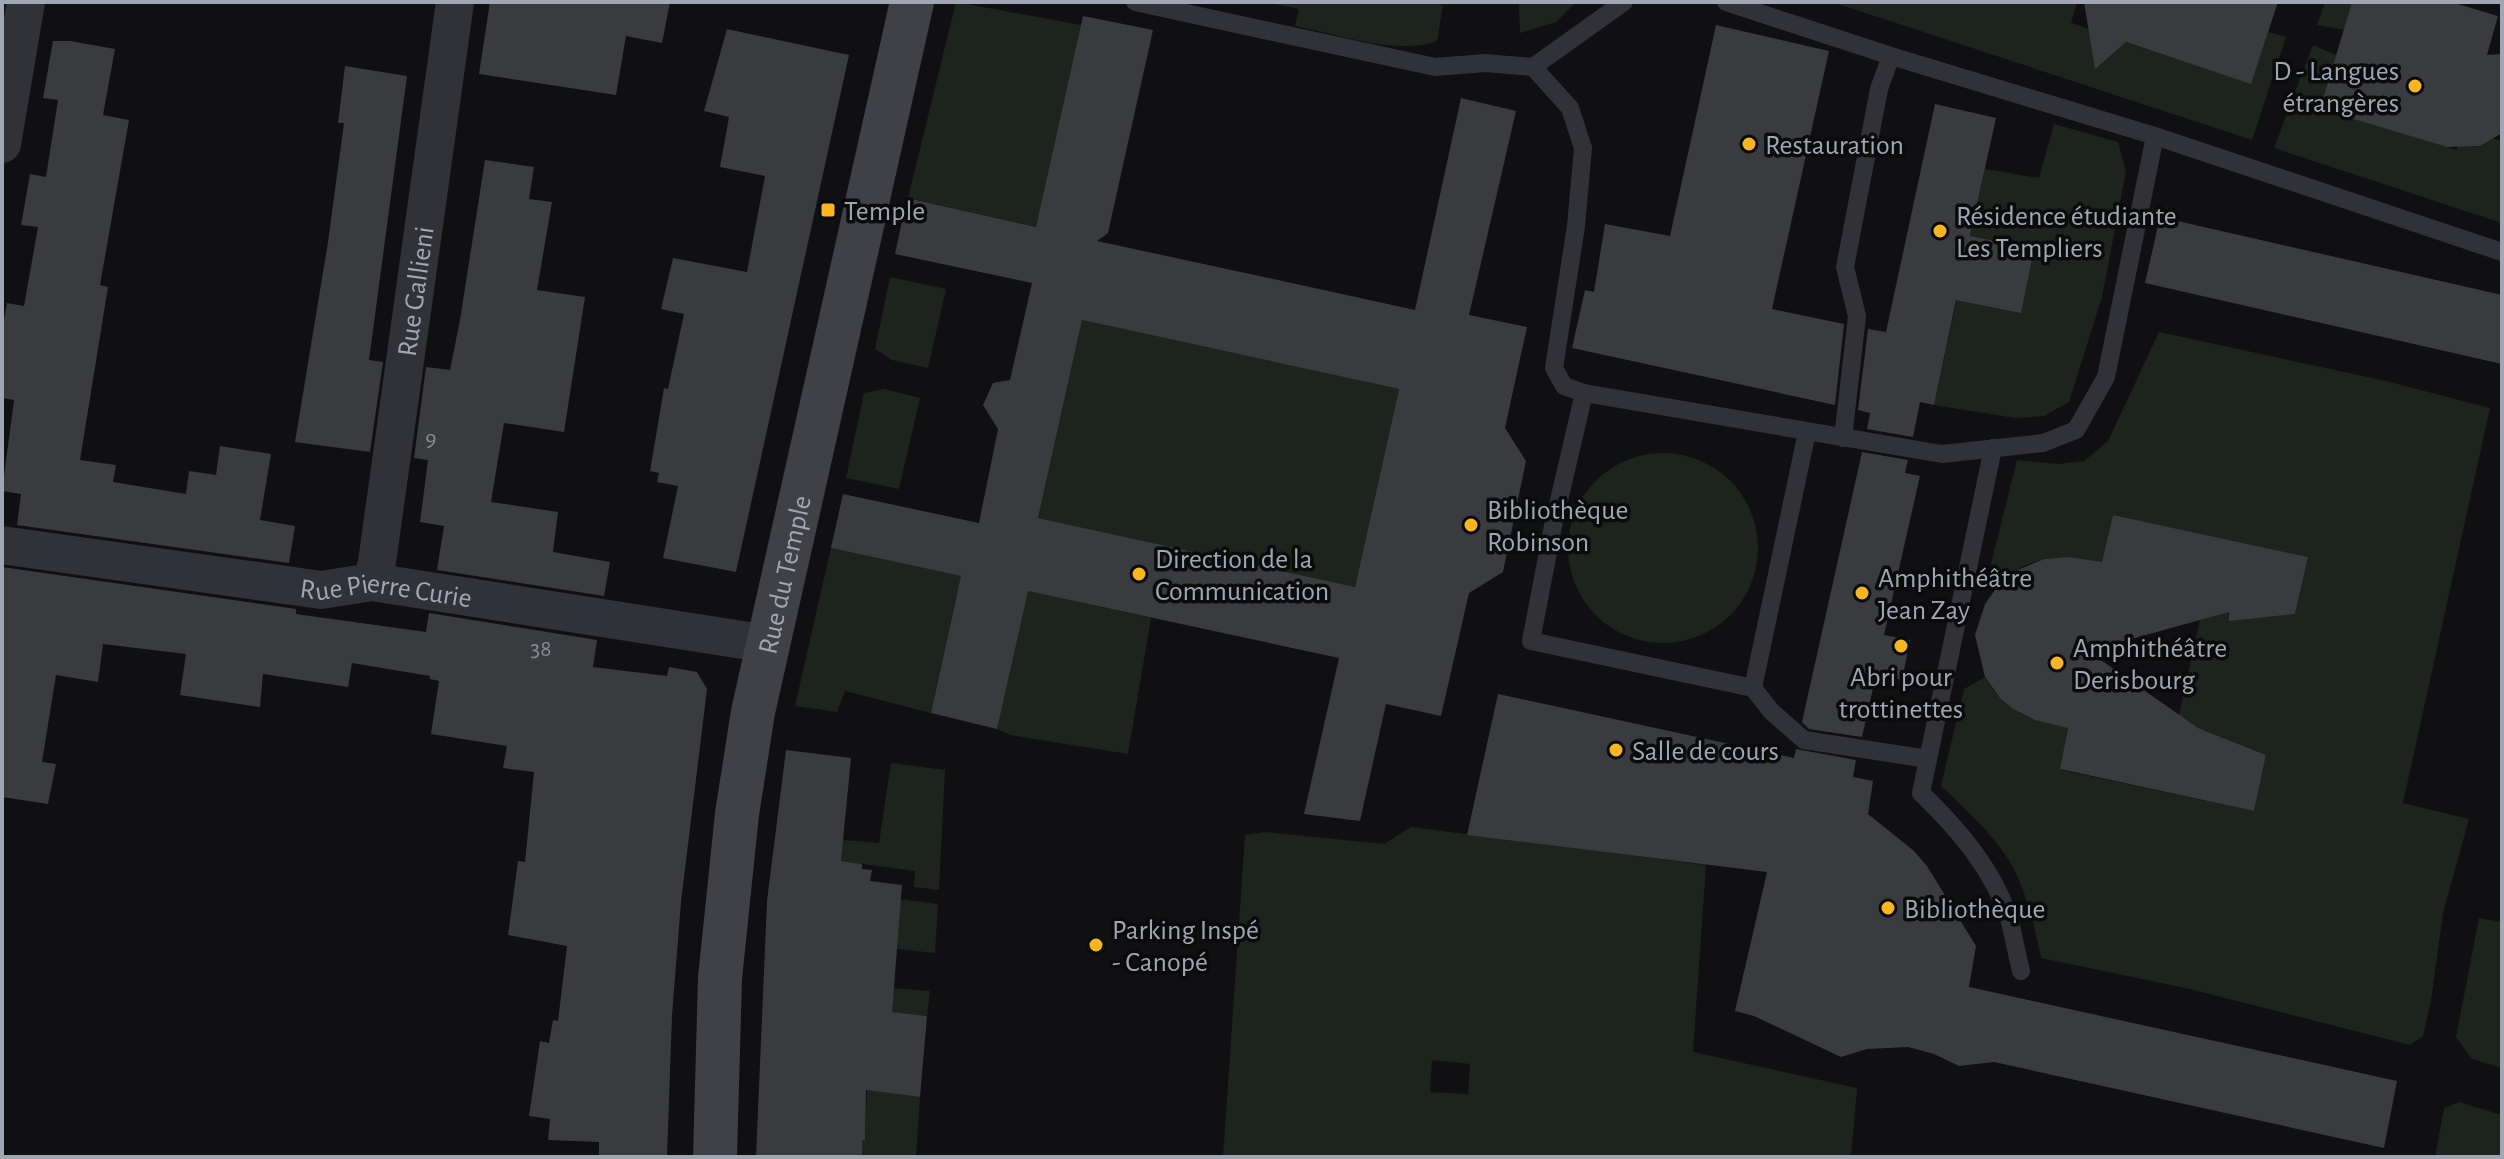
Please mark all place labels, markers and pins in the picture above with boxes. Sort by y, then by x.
place label: D - Langues étrangères [2273,58,2399,118]
marker: D - Langues étrangères [2406,77,2424,95]
place label: Restauration [1765,132,1904,160]
marker: Restauration [1740,135,1758,153]
place label: Temple [844,198,925,226]
marker: Temple [819,201,837,219]
place label: Résidence étudiante Les Templiers [1956,203,2177,263]
marker: Résidence étudiante Les Templiers [1931,222,1949,240]
place label: Bibliothèque Robinson [1487,497,1629,557]
marker: Bibliothèque Robinson [1462,516,1480,534]
place label: Direction de la Communication [1155,546,1329,606]
marker: Direction de la Communication [1130,565,1148,583]
place label: Amphithéâtre Jean Zay [1878,565,2032,625]
marker: Amphithéâtre Jean Zay [1853,584,1871,602]
place label: Amphithéâtre Derisbourg [2073,635,2227,695]
marker: Abri pour trottinettes [1892,637,1910,655]
marker: Amphithéâtre Derisbourg [2048,654,2066,672]
place label: Abri pour trottinettes [1839,664,1963,724]
place label: Salle de cours [1632,738,1779,766]
marker: Salle de cours [1607,741,1625,759]
place label: Bibliothèque [1904,896,2046,924]
marker: Bibliothèque [1879,899,1897,917]
place label: Parking Inspé - Canopé [1112,917,1259,977]
marker: Parking Inspé - Canopé [1087,936,1105,954]

